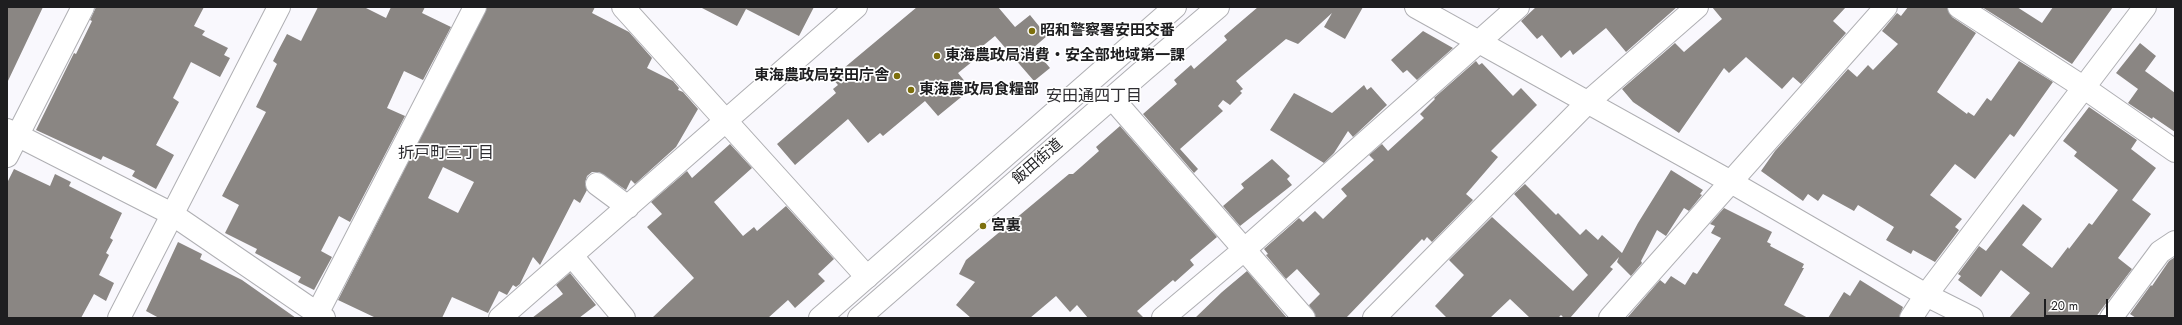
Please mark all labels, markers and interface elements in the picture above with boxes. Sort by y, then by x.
place label: 昭和警察署安田交番 [1040,22,1175,40]
marker: 昭和警察署安田交番 [1027,26,1037,36]
place label: 東海農政局消費・安全部地域第一課 [945,47,1185,65]
marker: 東海農政局消費・安全部地域第一課 [932,51,942,61]
place label: 東海農政局安田庁舎 [754,67,889,85]
marker: 東海農政局安田庁舎 [892,71,902,81]
place label: 東海農政局食糧部 [919,81,1039,99]
marker: 東海農政局食糧部 [906,85,916,95]
district label: 安田通四丁目 [1046,87,1142,107]
street label: 飯田街道 [1009,136,1067,188]
district label: 折戸町三丁目 [398,144,494,164]
place label: 宮裏 [991,217,1021,235]
marker: 宮裏 [978,221,988,231]
scale bar [2046,291,2110,317]
text: 20 m [2051,297,2078,315]

